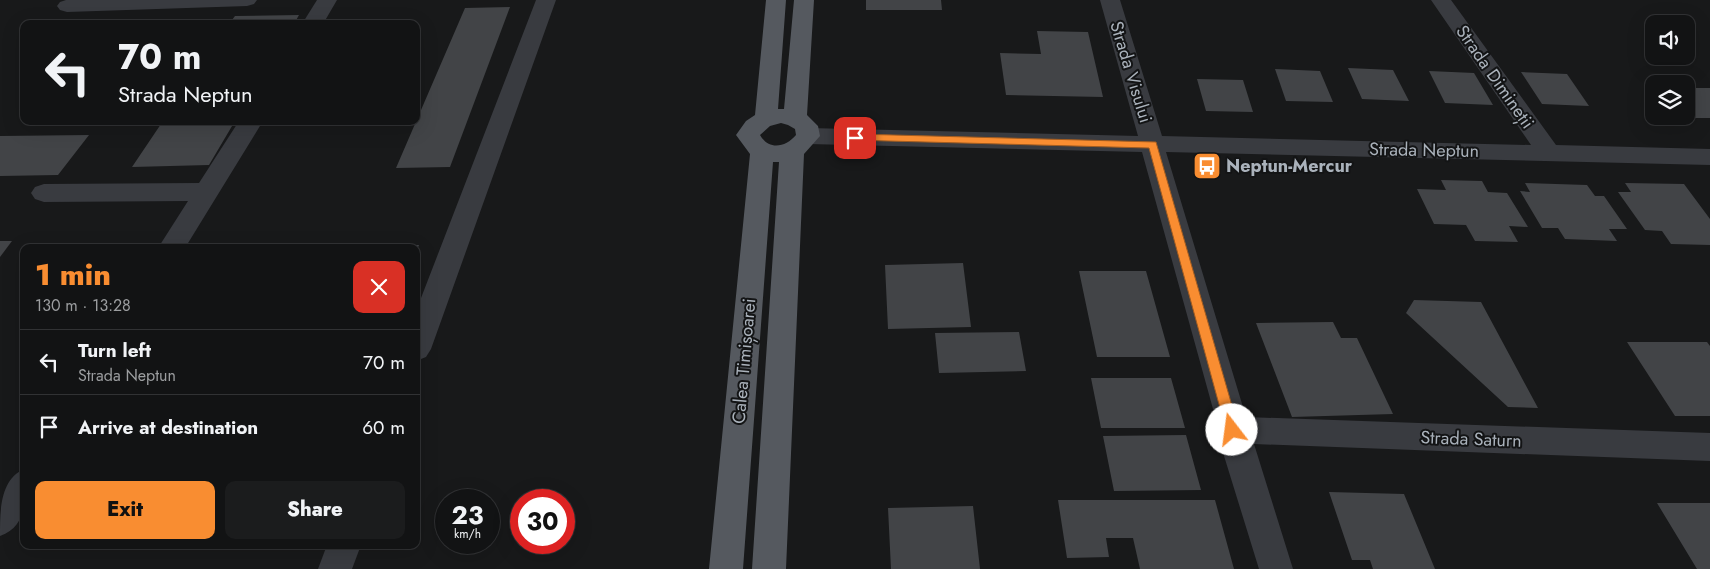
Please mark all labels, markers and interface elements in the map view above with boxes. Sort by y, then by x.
map controls [1645,15,1695,125]
button: sound [1645,15,1695,65]
street label: Strada Visului [1103,18,1159,126]
street label: Strada Dimineții [1450,20,1540,134]
text: 70 m [118,32,201,82]
icon: left [35,40,100,105]
button: layers [1645,75,1695,125]
text: Strada Neptun [118,78,253,110]
pin [834,117,876,159]
icon: arrive [841,124,869,152]
street label: Strada Neptun [1369,136,1479,164]
bus stop icon: Neptun-Mercur [1192,151,1222,181]
place label: Neptun-Mercur [1226,153,1353,179]
text: 1 min [35,253,111,296]
button: close [353,261,405,313]
text: 130 m · 13:28 [35,294,131,317]
street label: Calea Timișoarei [726,297,762,425]
text: Turn left [78,337,151,364]
icon: left [35,348,63,376]
text: 70 m [363,349,405,376]
text: Strada Neptun [78,364,176,387]
position arrow [1205,403,1257,455]
icon: arrive [35,413,63,441]
text: Arrive at destination [78,414,258,441]
text: 60 m [362,414,405,441]
street label: Strada Saturn [1420,424,1522,454]
button: Exit [35,481,215,539]
button: Share [225,481,405,539]
speed limit sign: 30 [510,489,575,554]
text: 23 [452,497,483,533]
text: km/h [454,525,481,543]

